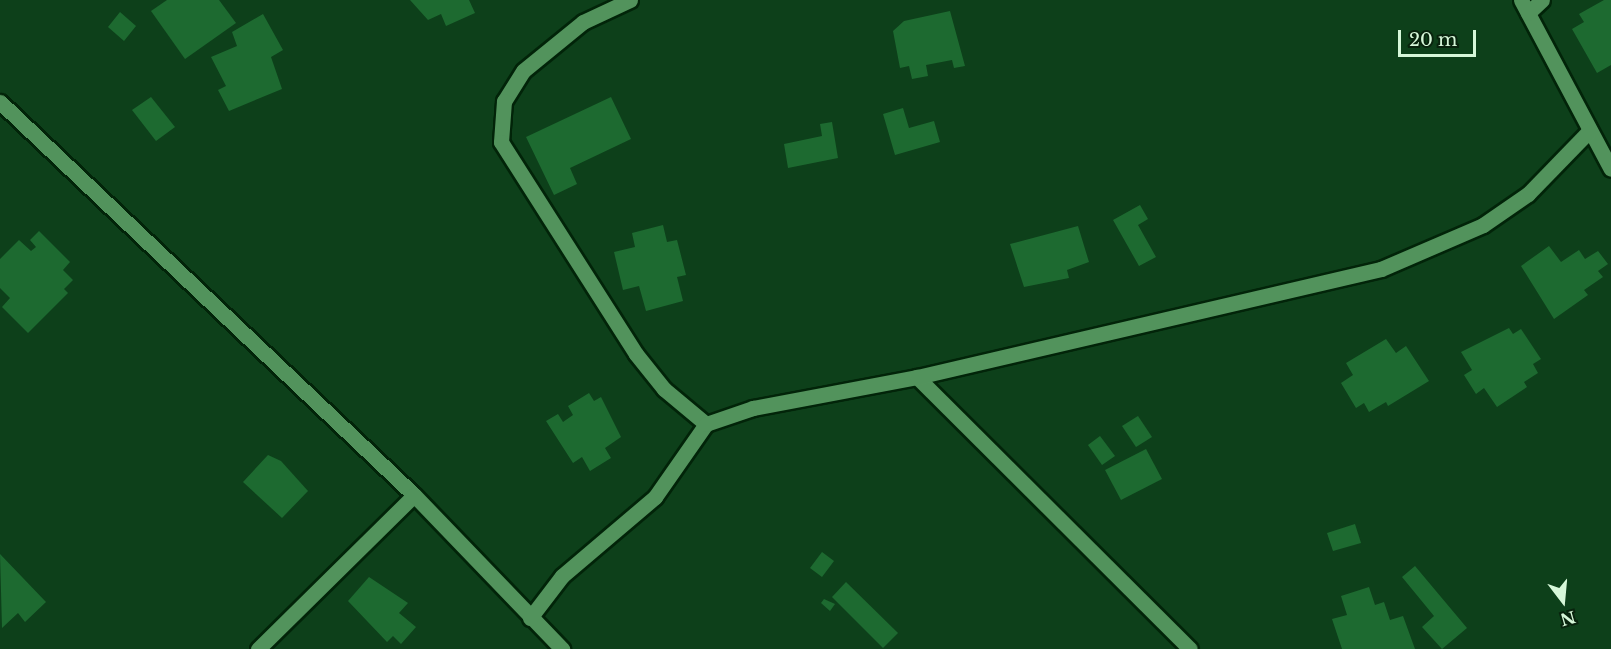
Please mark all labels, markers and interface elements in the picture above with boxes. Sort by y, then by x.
scale bar [1401,18,1479,56]
text: 20 m [1409,29,1457,51]
north arrow [1533,571,1593,631]
text: N [1558,607,1578,630]

